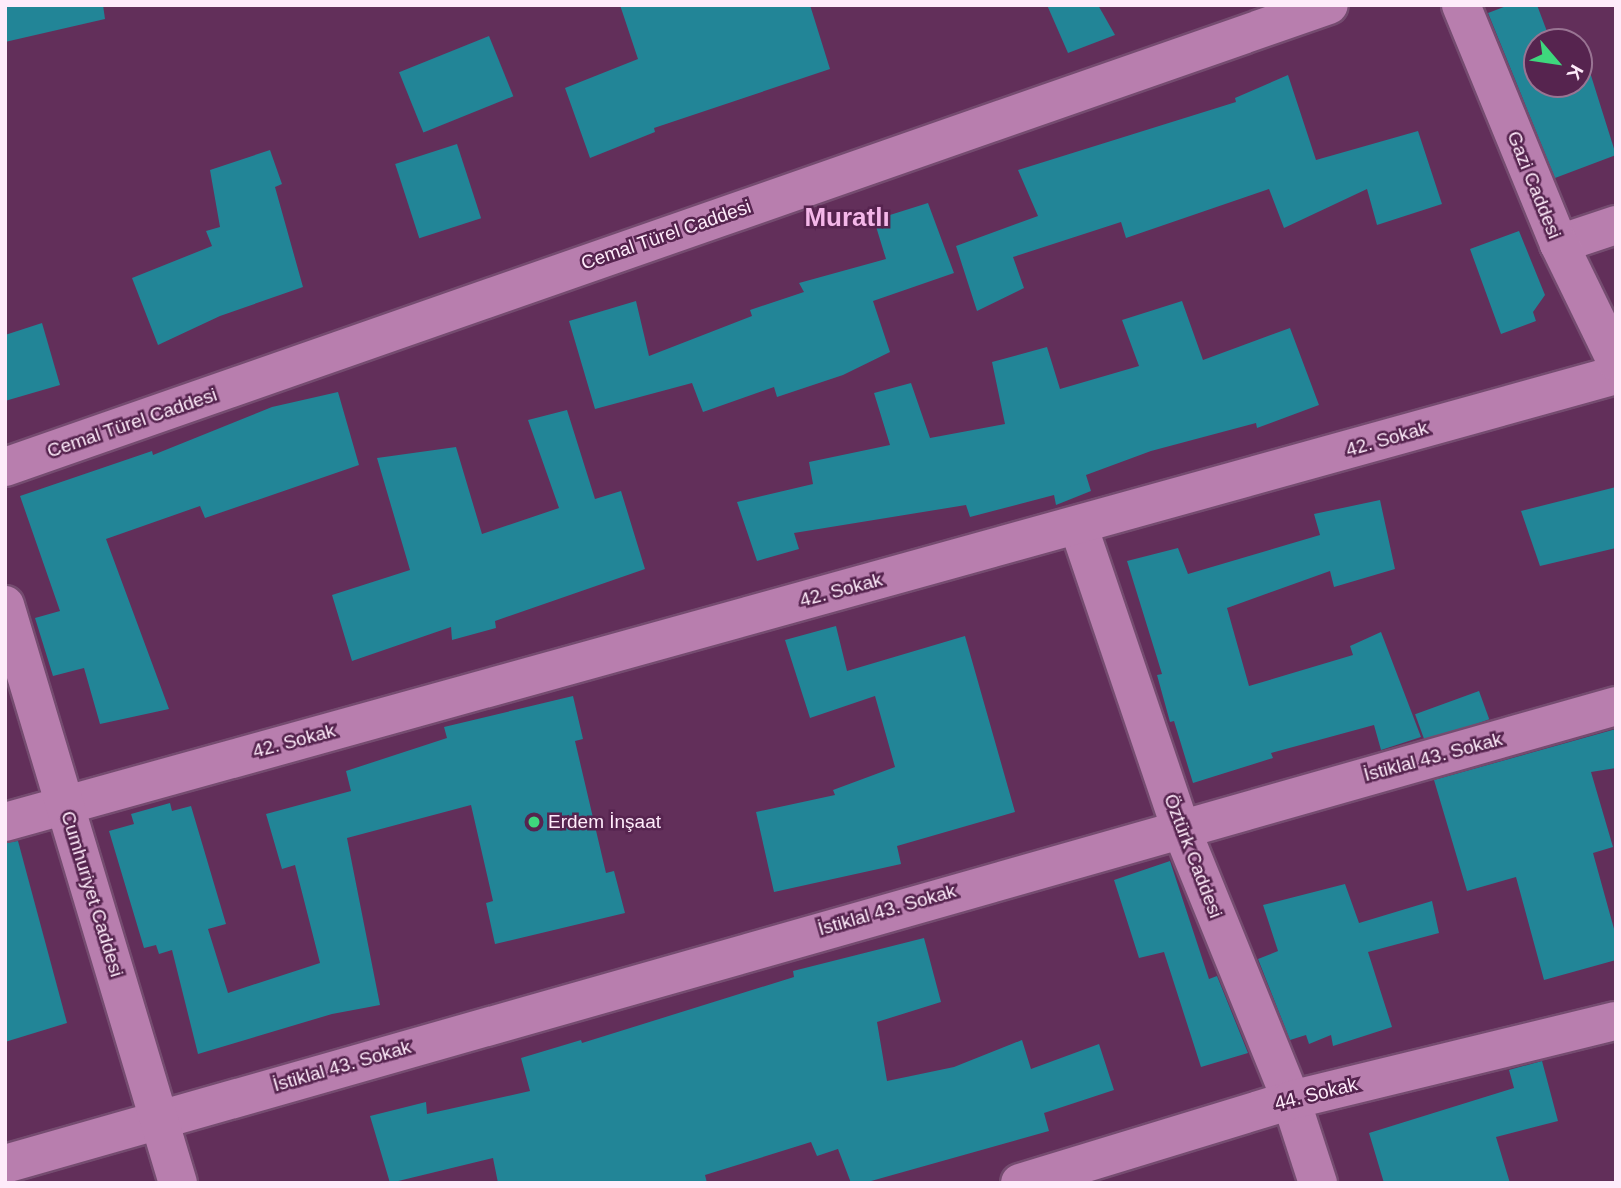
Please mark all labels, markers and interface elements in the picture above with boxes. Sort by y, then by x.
north arrow [1523,28,1593,98]
text: K [1563,61,1588,84]
street label: Gazi Caddesi [1502,128,1566,242]
street label: Cemal Türel Caddesi [578,195,754,275]
district label: Muratlı [804,202,890,234]
street label: Cemal Türel Caddesi [44,383,220,463]
street label: 42. Sokak [1343,416,1431,462]
street label: 42. Sokak [797,568,885,612]
street label: 42. Sokak [250,719,338,763]
street label: İstiklal 43. Sokak [1361,728,1505,786]
street label: Öztürk Caddesi [1159,791,1227,921]
street label: Cumhuriyet Caddesi [56,808,128,980]
place label: Erdem İnşaat [548,811,661,833]
marker: Erdem İnşaat [526,814,542,830]
street label: İstiklal 43. Sokak [815,879,959,941]
street label: İstiklal 43. Sokak [270,1035,414,1097]
street label: 44. Sokak [1272,1073,1360,1115]

